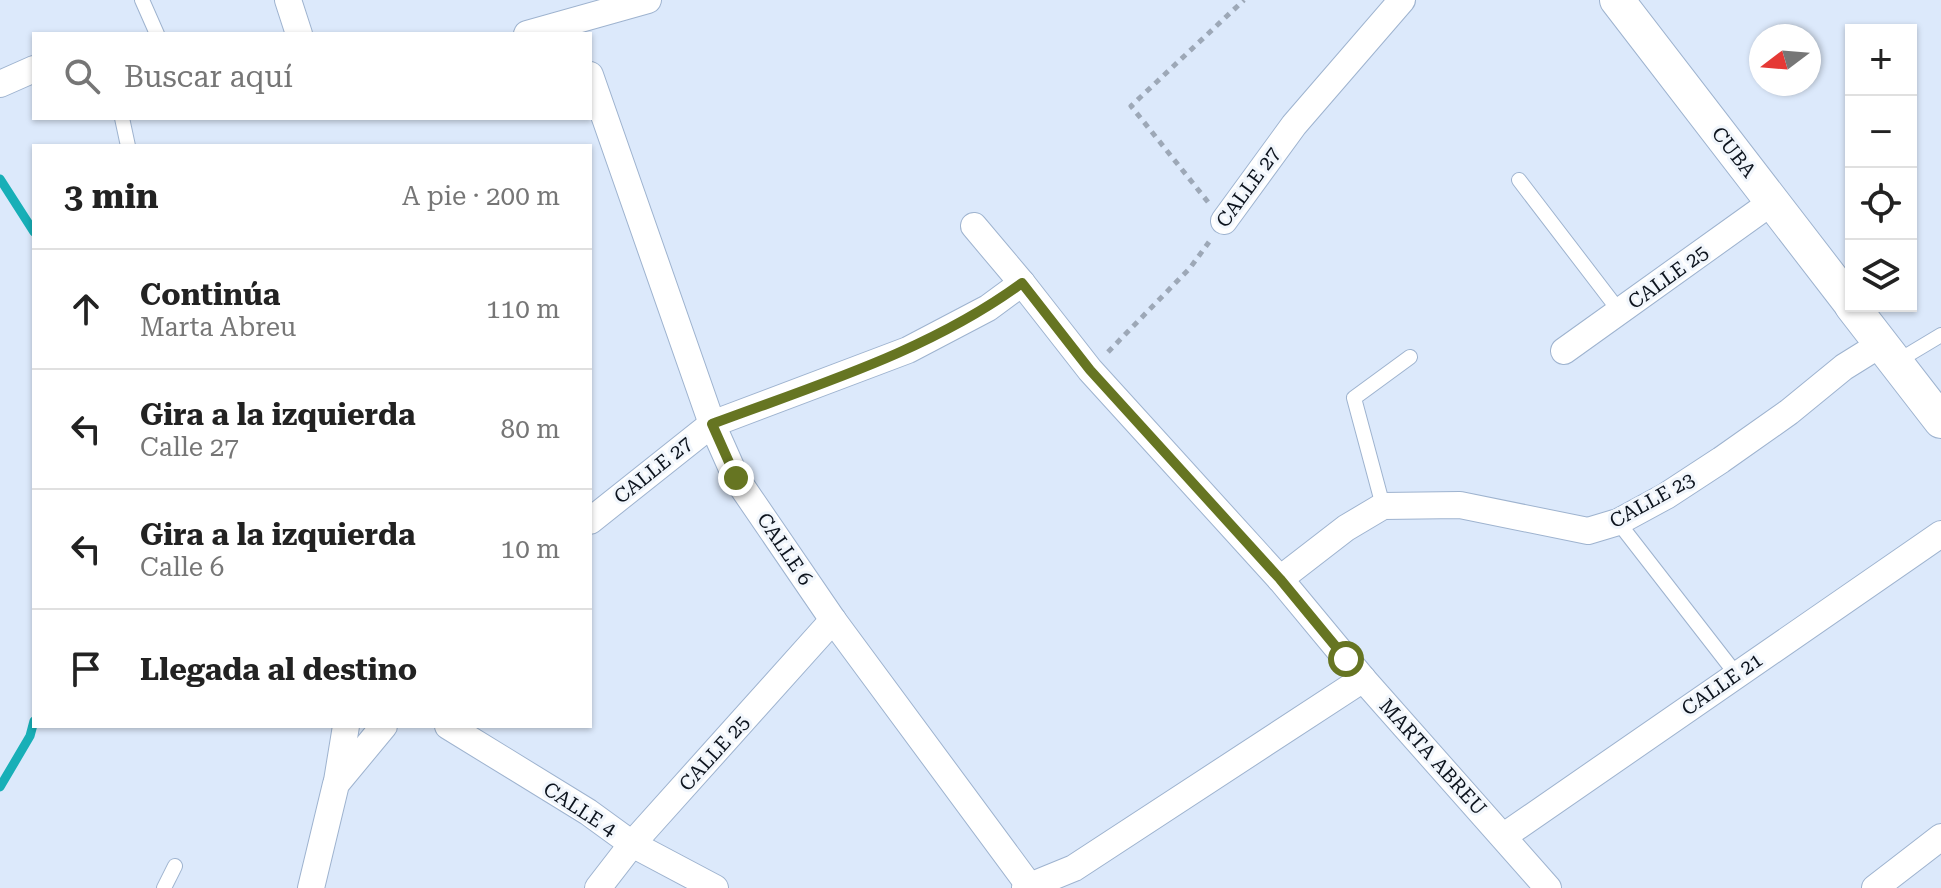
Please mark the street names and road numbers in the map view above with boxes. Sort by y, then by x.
street label: CUBA [1707,122,1761,182]
street label: CALLE 27 [1211,142,1285,232]
street label: CALLE 25 [1623,240,1713,314]
street label: CALLE 27 [609,431,697,509]
street label: CALLE 23 [1605,467,1699,533]
street label: CALLE 6 [752,508,818,590]
street label: CALLE 21 [1677,647,1767,721]
street label: MARTA ABREU [1374,694,1492,820]
street label: CALLE 25 [674,710,754,796]
street label: CALLE 4 [539,777,622,842]

